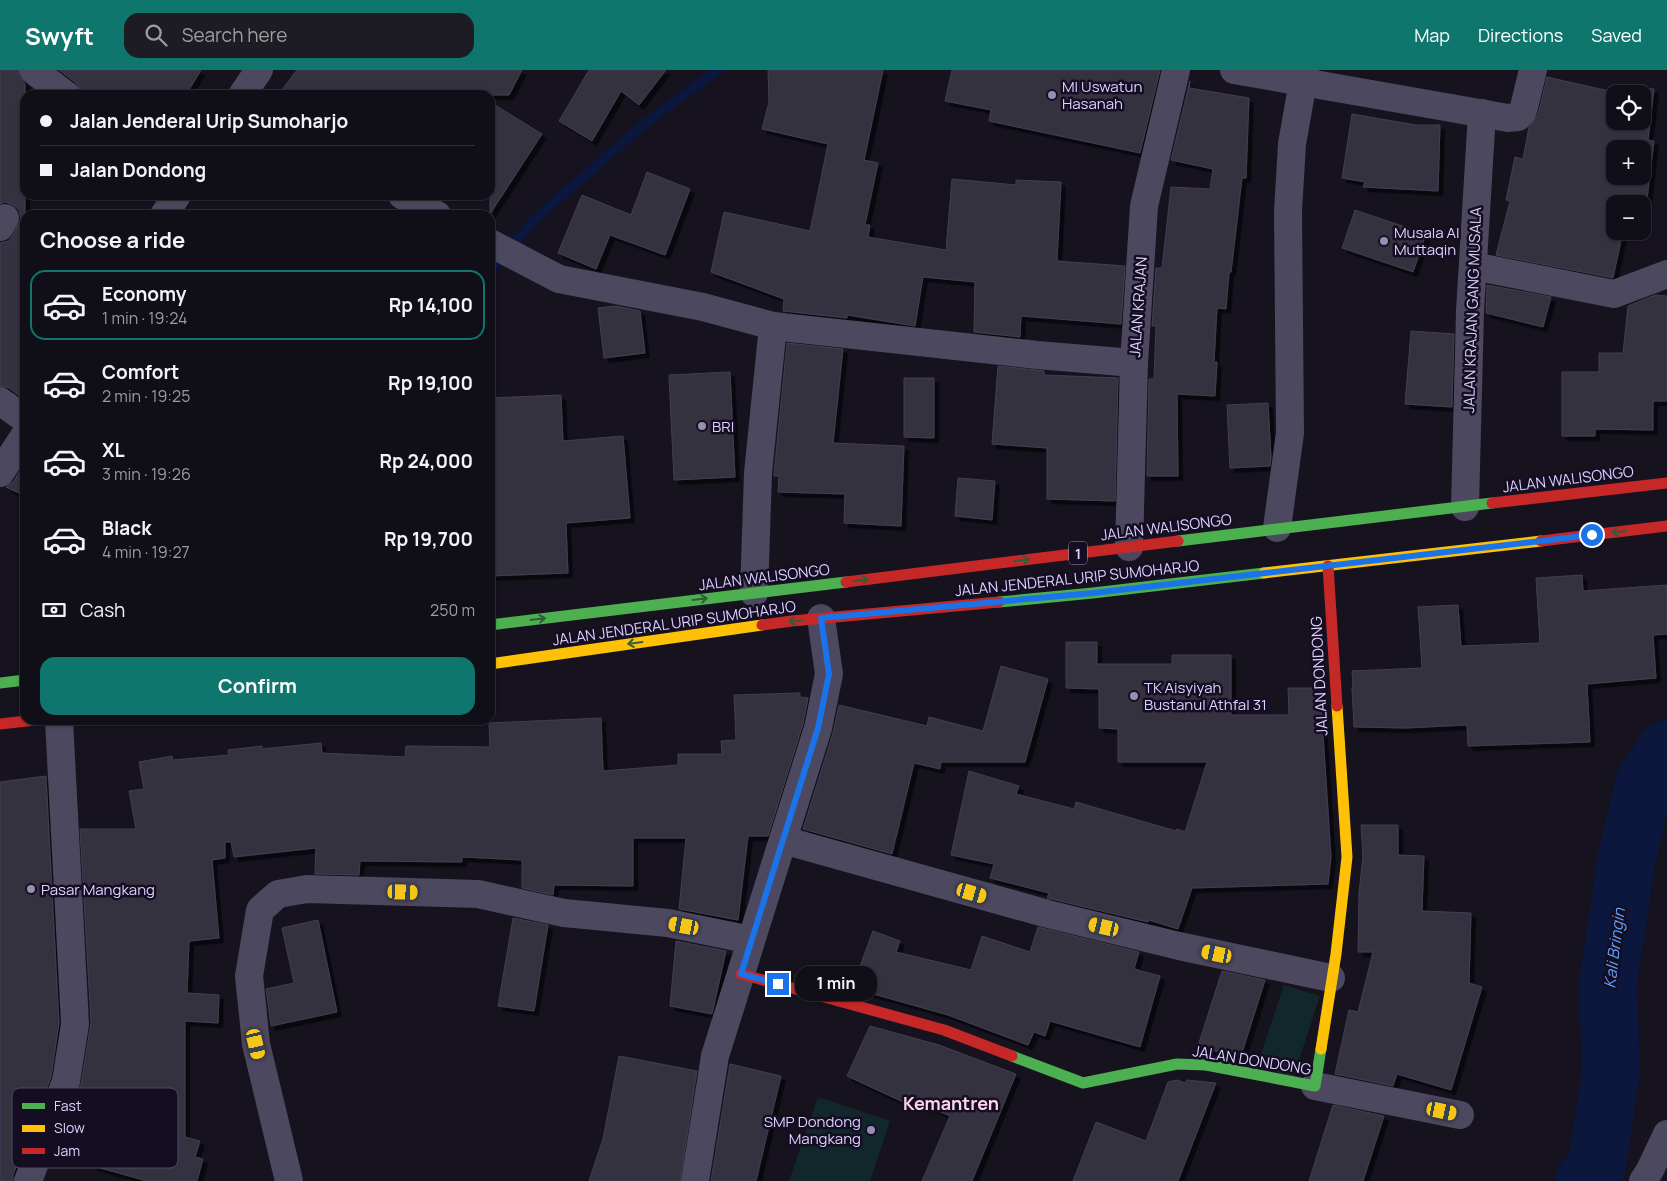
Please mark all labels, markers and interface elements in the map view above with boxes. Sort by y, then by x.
search box [124,13,474,58]
text: Swyft [25,19,94,52]
icon: search [142,21,170,49]
text: Search here [182,22,287,48]
text: Map [1414,23,1450,47]
text: Directions [1478,23,1563,47]
text: Saved [1591,23,1642,47]
place label: MI Uswatun Hasanah [1062,76,1143,114]
map controls [1606,85,1651,240]
button: locate [1606,85,1651,130]
marker: MI Uswatun Hasanah [1046,89,1058,101]
text: Jalan Jenderal Urip Sumoharjo [70,108,348,134]
button: + [1606,140,1651,185]
text: Jalan Dondong [70,157,206,183]
button: − [1606,195,1651,240]
street label: JALAN KRAJAN GANG MUSALA [1458,206,1486,413]
place label: Musala Al Muttaqin [1394,222,1460,260]
text: Choose a ride [40,225,185,255]
marker: Musala Al Muttaqin [1378,235,1390,247]
street label: JALAN KRAJAN [1124,256,1152,358]
text: Economy [102,281,186,307]
icon: car [42,283,87,328]
text: Rp 14,100 [389,292,473,318]
text: 1 min · 19:24 [102,307,187,329]
text: Comfort [102,359,179,385]
icon: car [42,361,87,406]
text: Rp 19,100 [388,370,473,396]
text: 2 min · 19:25 [102,385,190,407]
place label: BRI [712,416,734,437]
marker: BRI [696,420,708,432]
text: XL [102,437,125,463]
icon: car [42,439,87,484]
text: Rp 24,000 [380,448,473,474]
street label: JALAN WALISONGO [1501,461,1635,497]
text: 3 min · 19:26 [102,463,191,485]
street label: JALAN WALISONGO [1099,509,1233,545]
text: Black [102,515,151,541]
icon: car [42,517,87,562]
route start [1581,524,1603,546]
text: Rp 19,700 [384,526,473,552]
one-way arrow [1611,527,1627,537]
text: 4 min · 19:27 [102,541,190,563]
road number: 1 [1069,542,1087,564]
street label: JALAN JENDERAL URIP SUMOHARJO [954,555,1200,601]
one-way arrow [1014,555,1030,565]
street label: JALAN WALISONGO [697,559,831,595]
one-way arrow [853,575,869,585]
one-way arrow [691,594,707,604]
street label: JALAN JENDERAL URIP SUMOHARJO [551,595,797,650]
icon: cash [40,596,68,624]
text: Cash [80,597,125,623]
text: 250 m [430,599,475,621]
one-way arrow [530,614,546,624]
street label: JALAN DONDONG [1305,615,1333,736]
one-way arrow [788,616,804,626]
one-way arrow [627,638,643,648]
button: Confirm [40,657,475,715]
place label: TK Aisyiyah Bustanul Athfal 31 [1144,677,1267,715]
marker: TK Aisyiyah Bustanul Athfal 31 [1128,690,1140,702]
place label: Pasar Mangkang [41,879,155,900]
car [955,882,988,904]
marker: Pasar Mangkang [25,883,37,895]
car [387,884,418,900]
water label: Kali Bringin [1598,906,1630,989]
car [667,916,700,936]
car [1087,916,1120,938]
car [1200,944,1233,964]
callout: 1 min [796,966,878,1002]
text: 1 min [816,972,856,994]
route end [767,973,789,995]
car [245,1028,266,1060]
street label: JALAN DONDONG [1191,1040,1313,1080]
legend [12,1088,178,1168]
district label: Kemantren [903,1091,999,1115]
text: Fast [54,1096,82,1115]
car [1425,1101,1458,1121]
place label: SMP Dondong Mangkang [764,1111,861,1149]
text: Slow [54,1118,85,1137]
marker: SMP Dondong Mangkang [865,1124,877,1136]
text: Jam [54,1141,80,1160]

